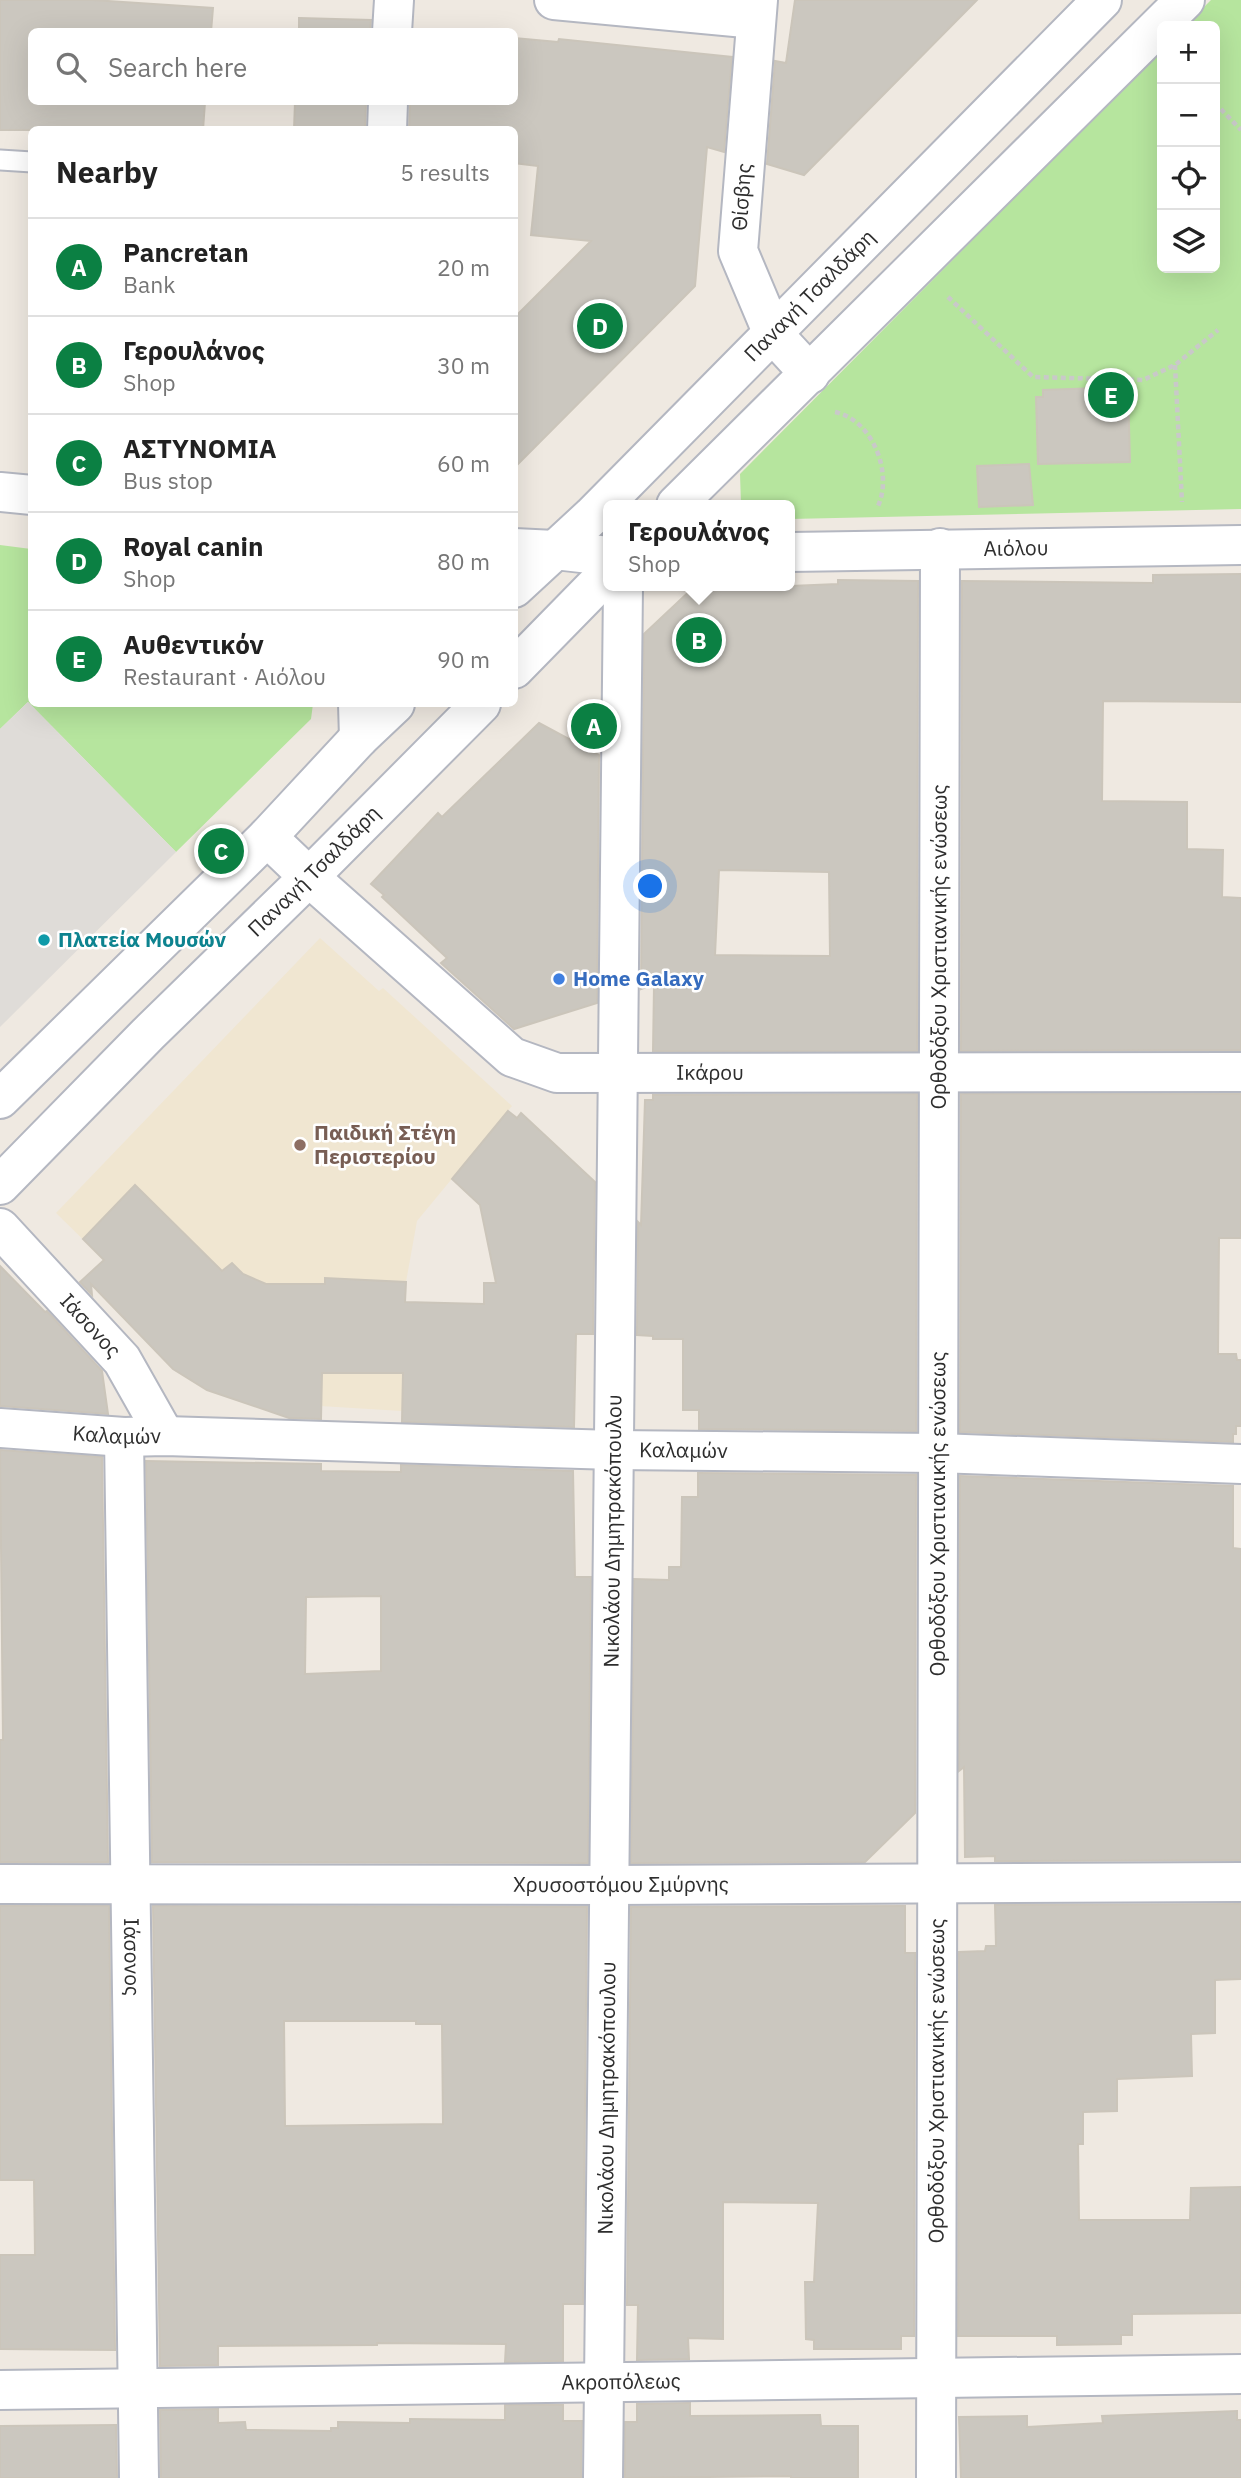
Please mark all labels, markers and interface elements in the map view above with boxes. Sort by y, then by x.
map controls [1157,21,1220,273]
button: + [1157,21,1220,84]
search box [28,28,518,105]
icon: search [52,48,90,86]
text: Search here [108,50,247,84]
button: − [1157,84,1220,147]
button: locate [1157,147,1220,210]
text: Nearby [56,152,158,191]
text: 5 results [400,157,490,187]
street label: Θίσβης [725,162,757,232]
button: layers [1157,210,1220,273]
street label: Παναγή Τσαλδάρη [737,223,881,367]
text: Pancretan [123,235,249,269]
text: A [71,252,87,282]
text: 20 m [437,252,490,282]
text: Bank [123,269,176,299]
pin: D [577,300,623,352]
text: Γερουλάνος [123,333,265,367]
text: B [71,350,87,380]
text: 30 m [437,350,490,380]
text: Shop [123,367,176,397]
pin: E [1088,369,1134,421]
text: ΑΣΤΥΝΟΜΙΑ [123,431,277,465]
text: C [72,448,86,478]
text: 60 m [437,448,490,478]
text: Bus stop [123,465,213,495]
popup [603,500,795,591]
text: Γερουλάνος [628,514,770,548]
text: Royal canin [123,529,264,563]
street label: Αιόλου [983,533,1049,562]
text: D [71,546,87,576]
text: 80 m [437,546,490,576]
text: Shop [628,548,681,578]
text: Shop [123,563,176,593]
pin: B [676,614,722,666]
text: Αυθεντικόν [123,627,264,661]
text: E [72,644,86,674]
text: 90 m [437,644,490,674]
text: Restaurant · Αιόλου [123,661,326,691]
pin: A [571,700,617,752]
street label: Ορθοδόξου Χριστιανικής ενώσεως [924,784,953,1110]
street label: Παναγή Τσαλδάρη [241,799,386,942]
pin: C [198,825,244,877]
your location [633,869,667,903]
place label: Πλατεία Μουσών [58,925,227,953]
marker: Πλατεία Μουσών [36,932,52,948]
place label: Home Galaxy [573,964,705,992]
marker: Home Galaxy [551,971,567,987]
street label: Ικάρου [676,1058,744,1086]
place label: Παιδική Στέγη Περιστερίου [314,1118,456,1170]
marker: Παιδική Στέγη Περιστερίου [292,1137,308,1153]
street label: Ιάσονος [54,1287,128,1363]
street label: Ορθοδόξου Χριστιανικής ενώσεως [923,1351,951,1677]
street label: Νικολάου Δημητρακόπουλου [597,1394,627,1668]
street label: Καλαμών [72,1418,162,1450]
street label: Καλαμών [639,1435,728,1464]
street label: Χρυσοστόμου Σμύρνης [513,1869,729,1898]
street label: Ιάσονος [118,1918,147,1996]
street label: Ορθοδόξου Χριστιανικής ενώσεως [921,1918,950,2244]
street label: Νικολάου Δημητρακόπουλου [591,1961,621,2235]
street label: Ακροπόλεως [561,2366,681,2396]

